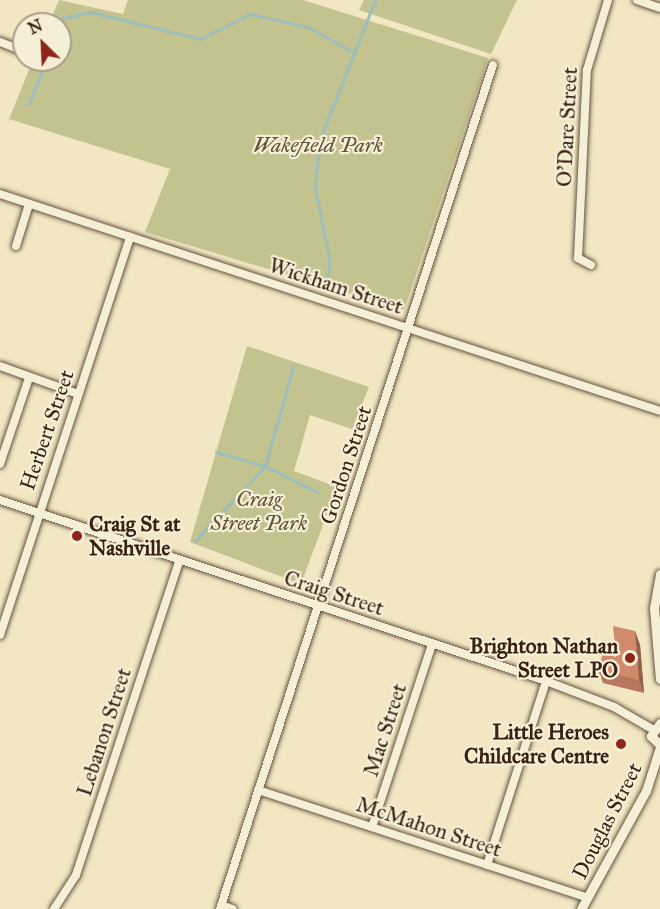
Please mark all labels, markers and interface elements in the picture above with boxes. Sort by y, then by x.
north arrow [12,12,72,72]
text: N [25,15,45,38]
street label: O'Dare Street [551,66,583,188]
park label: Wakefield Park [253,132,383,158]
street label: Wickham Street [266,253,406,319]
street label: Herbert Street [15,367,79,493]
street label: Gordon Street [315,403,377,527]
park label: Craig Street Park [211,486,307,536]
place label: Craig St at Nashville [89,511,180,561]
marker: Craig St at Nashville [70,529,84,543]
street label: Craig Street [281,565,387,621]
place label: Brighton Nathan Street LPO [470,633,618,683]
marker: Brighton Nathan Street LPO [623,651,637,665]
street label: Lebanon Street [71,665,137,799]
street label: Mac Street [358,680,412,780]
place label: Little Heroes Childcare Centre [464,719,609,769]
marker: Little Heroes Childcare Centre [614,737,628,751]
street label: Douglas Street [567,759,647,883]
street label: McMahon Street [353,792,505,862]

